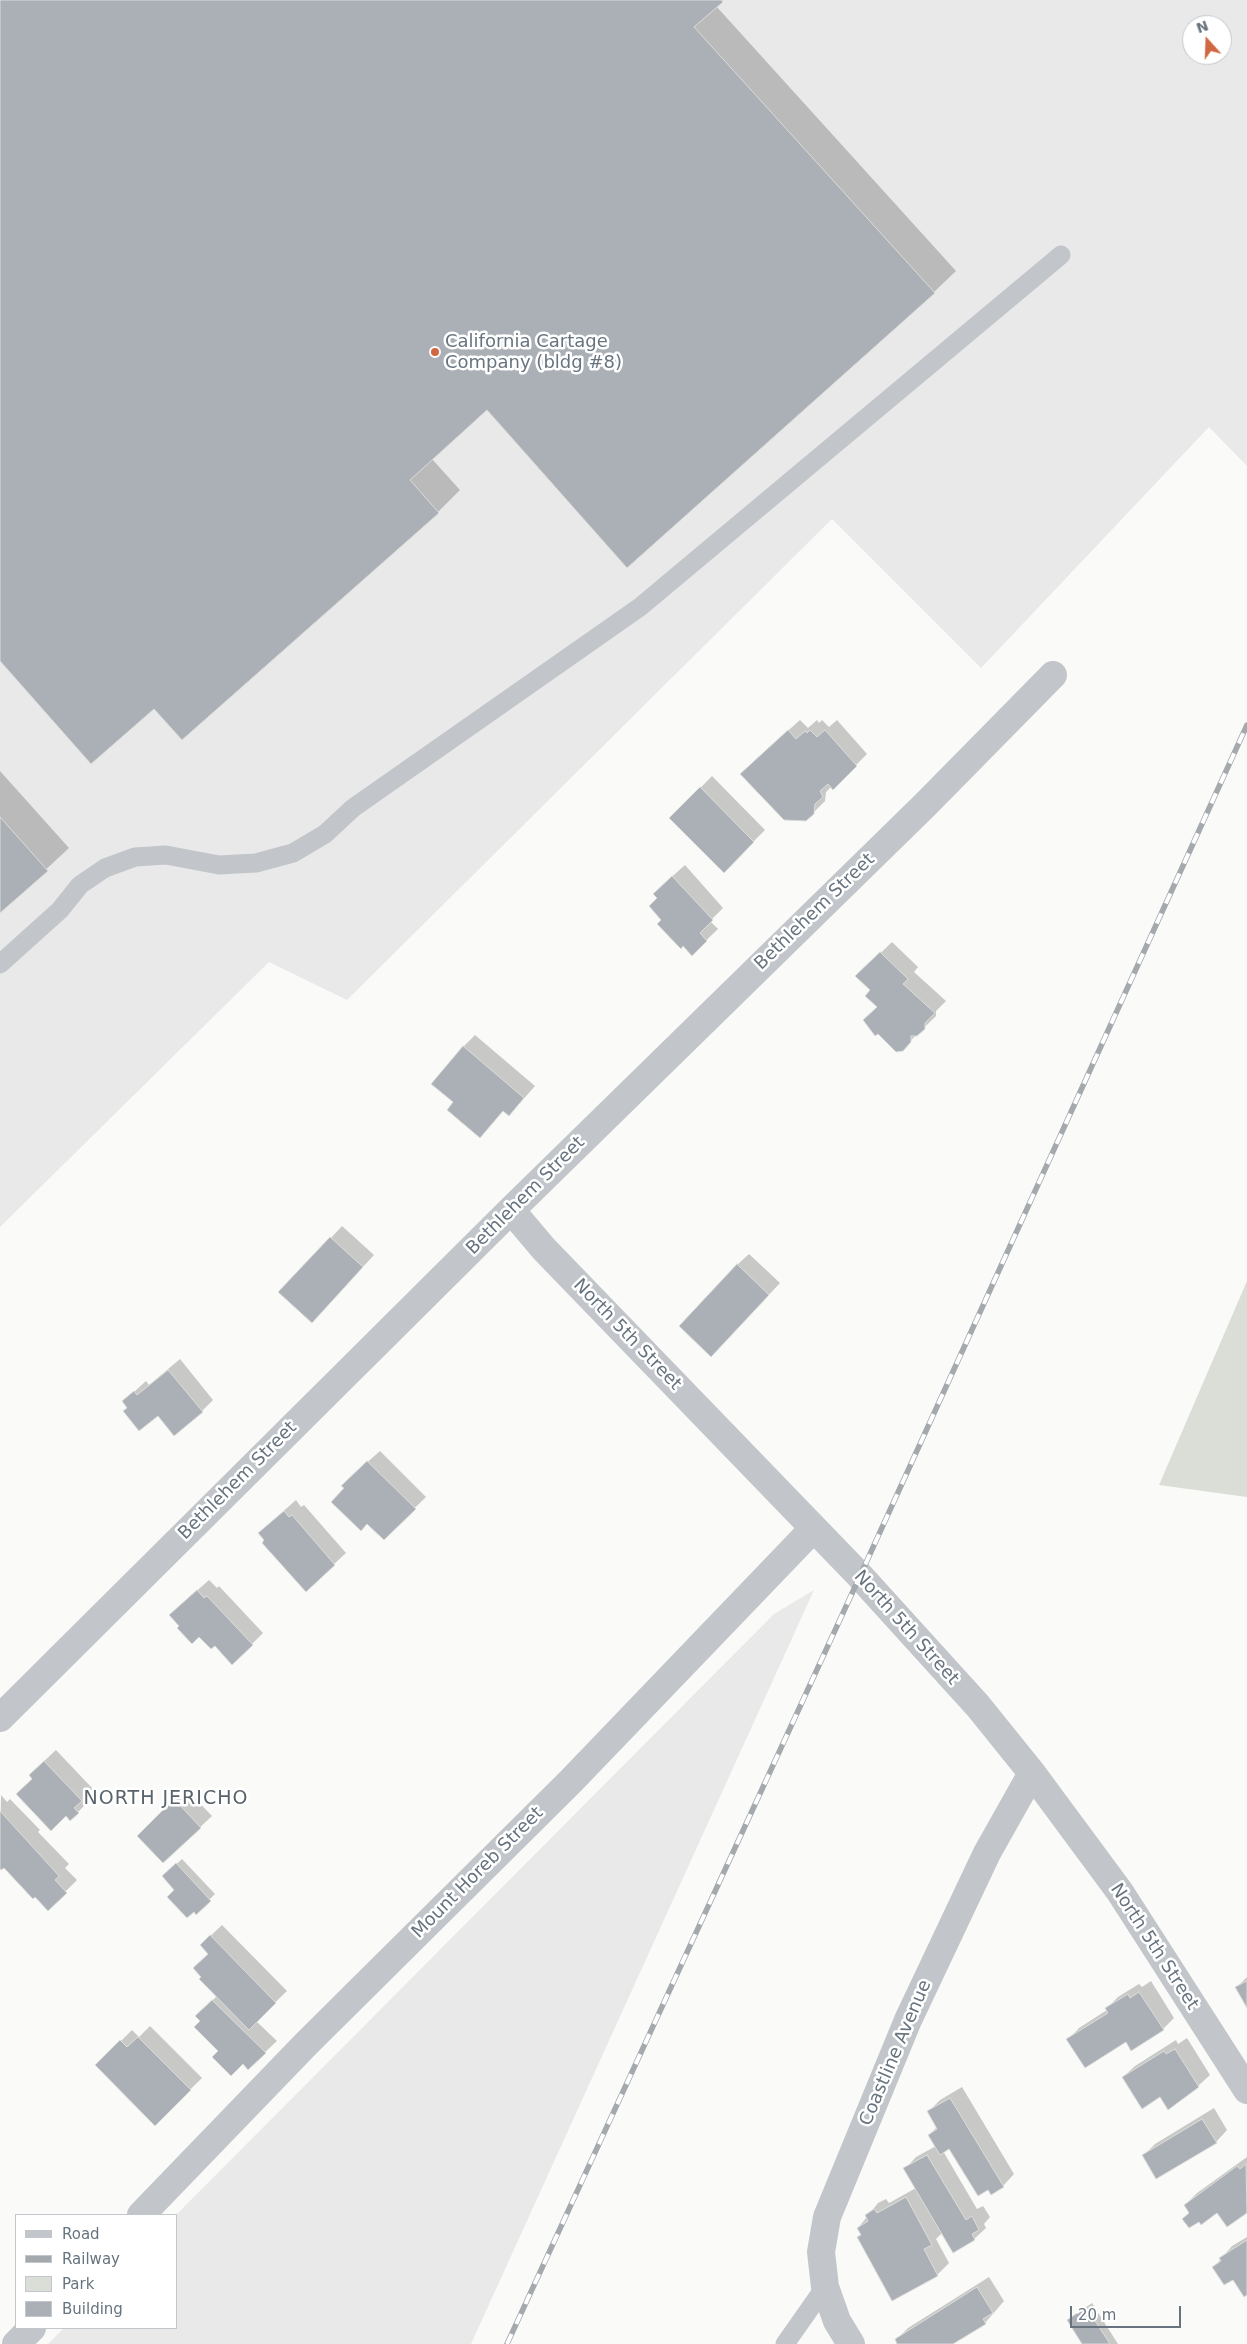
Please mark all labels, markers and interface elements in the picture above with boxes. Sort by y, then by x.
north arrow [1182,15,1232,65]
text: N [1194,17,1210,36]
place label: California Cartage Company (bldg #8) [445,331,622,374]
marker: California Cartage Company (bldg #8) [429,346,441,358]
street label: Bethlehem Street [751,849,879,975]
street label: Bethlehem Street [462,1132,590,1260]
street label: North 5th Street [568,1275,686,1395]
street label: Bethlehem Street [174,1417,302,1545]
street label: North 5th Street [849,1566,963,1690]
district label: NORTH JERICHO [82,1788,250,1810]
street label: Mount Horeb Street [408,1803,548,1943]
street label: North 5th Street [1105,1880,1203,2014]
street label: Coastline Avenue [856,1977,936,2129]
legend [15,2214,178,2329]
text: Road [62,2225,100,2243]
text: Railway [62,2250,120,2268]
text: Park [62,2275,94,2293]
scale bar [1072,2296,1183,2328]
text: Building [62,2300,123,2318]
text: 20 m [1078,2306,1116,2324]

